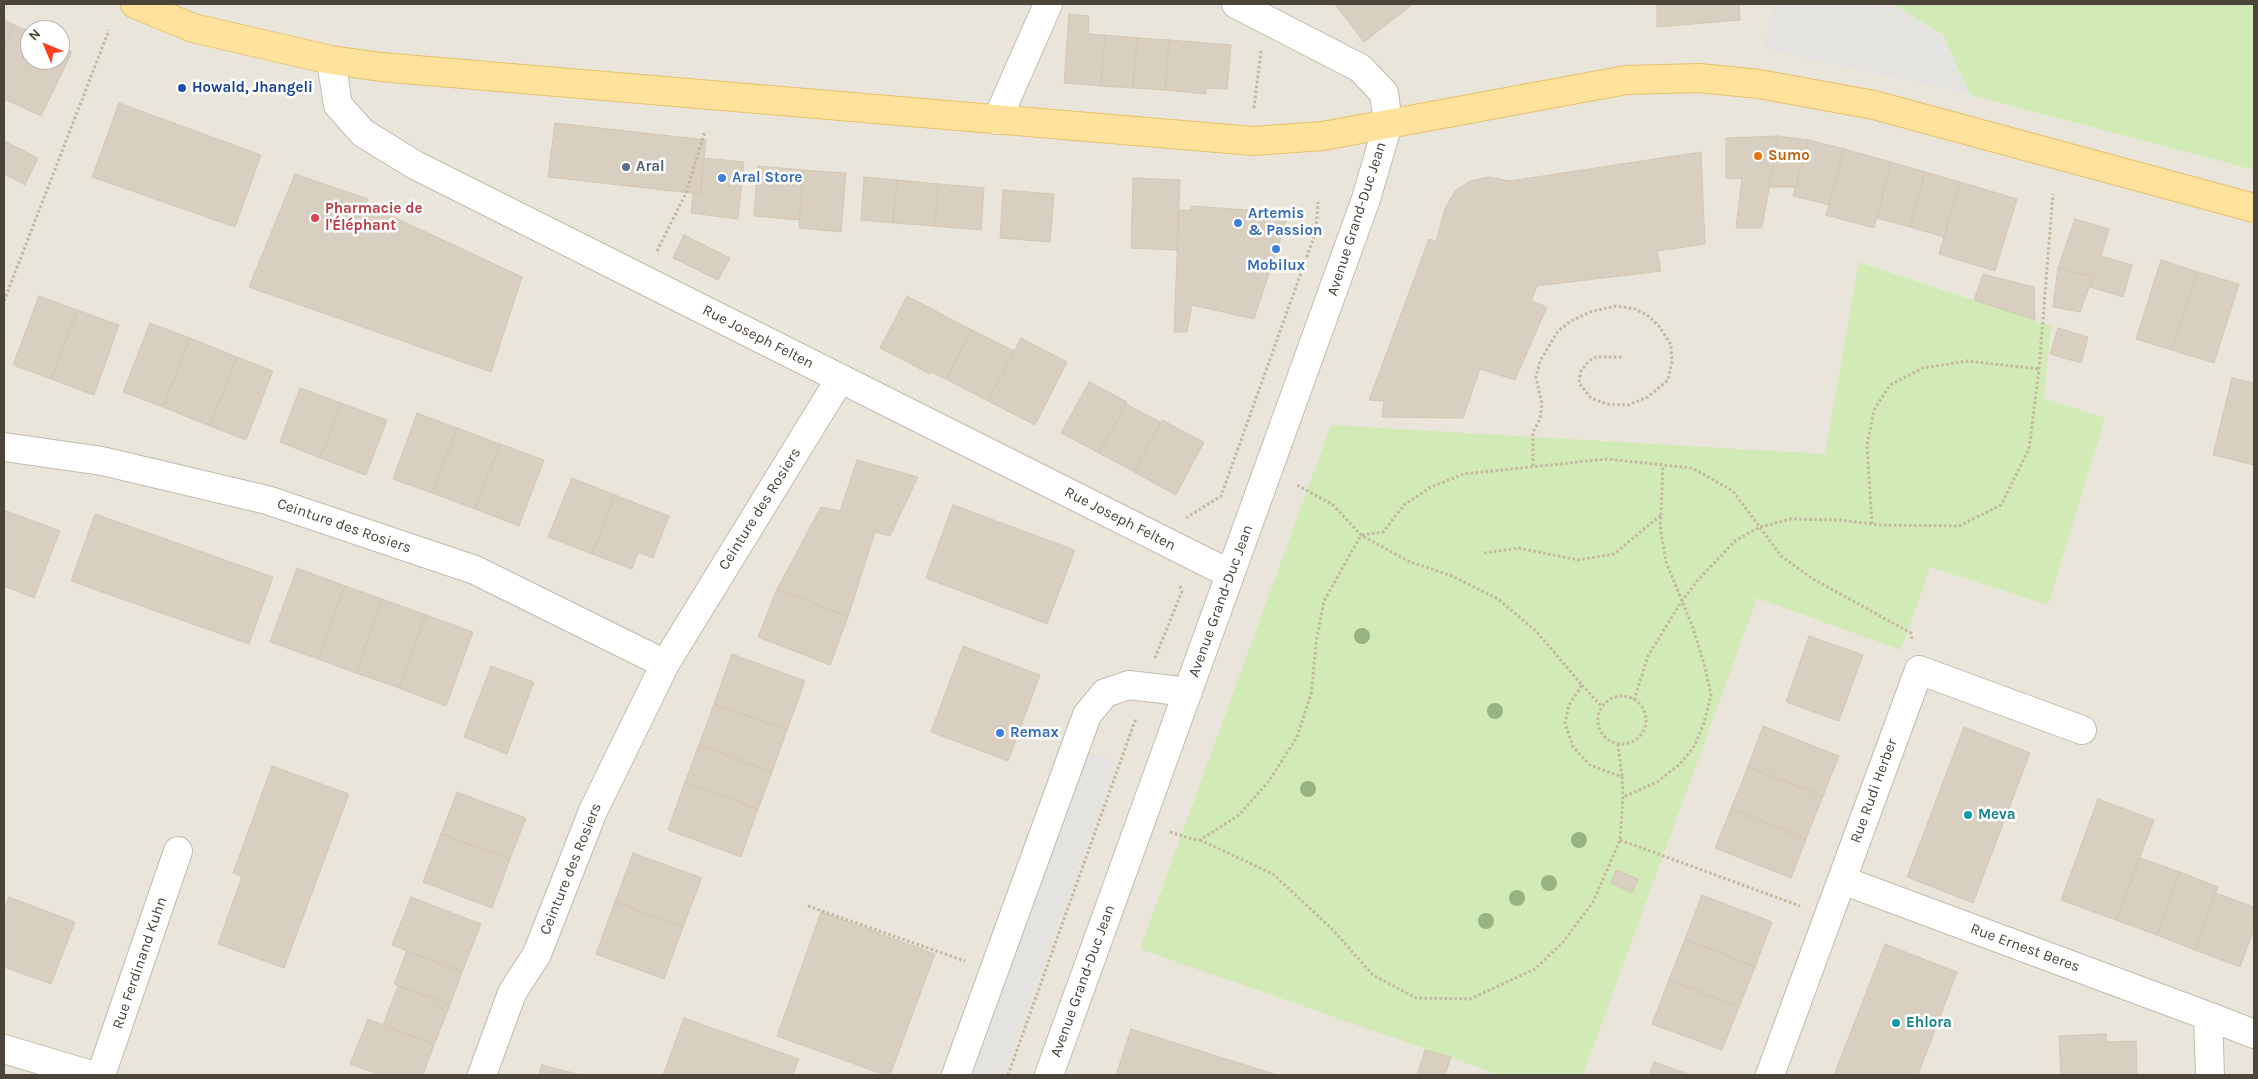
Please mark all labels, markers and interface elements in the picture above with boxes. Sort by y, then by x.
north arrow [20,20,70,70]
text: N [25,25,44,44]
place label: Howald, Jhangeli [192,79,313,97]
marker: Howald, Jhangeli [176,82,188,94]
street label: Avenue Grand-Duc Jean [1324,140,1390,298]
place label: Sumo [1768,147,1810,165]
marker: Sumo [1752,150,1764,162]
place label: Aral [636,158,665,176]
marker: Aral [620,161,632,173]
place label: Aral Store [732,169,802,187]
marker: Aral Store [716,172,728,184]
place label: Pharmacie de l'Éléphant [325,200,422,235]
place label: Artemis & Passion [1248,205,1322,240]
marker: Pharmacie de l'Éléphant [309,212,321,224]
marker: Artemis & Passion [1232,217,1244,229]
marker: Mobilux [1270,243,1282,255]
place label: Mobilux [1247,257,1305,275]
street label: Rue Joseph Felten [699,301,817,373]
street label: Ceinture des Rosiers [715,445,805,573]
street label: Rue Joseph Felten [1061,483,1179,555]
street label: Ceinture des Rosiers [275,495,413,557]
street label: Avenue Grand-Duc Jean [1185,522,1257,680]
place label: Remax [1010,724,1059,742]
marker: Remax [994,727,1006,739]
street label: Rue Rudi Herber [1847,736,1901,846]
street label: Ceinture des Rosiers [536,800,606,938]
place label: Meva [1978,806,2016,824]
marker: Meva [1962,809,1974,821]
street label: Rue Ferdinand Kuhn [109,895,171,1031]
street label: Avenue Grand-Duc Jean [1047,902,1119,1060]
street label: Rue Ernest Beres [1968,920,2082,976]
place label: Ehlora [1906,1014,1952,1032]
marker: Ehlora [1890,1017,1902,1029]

